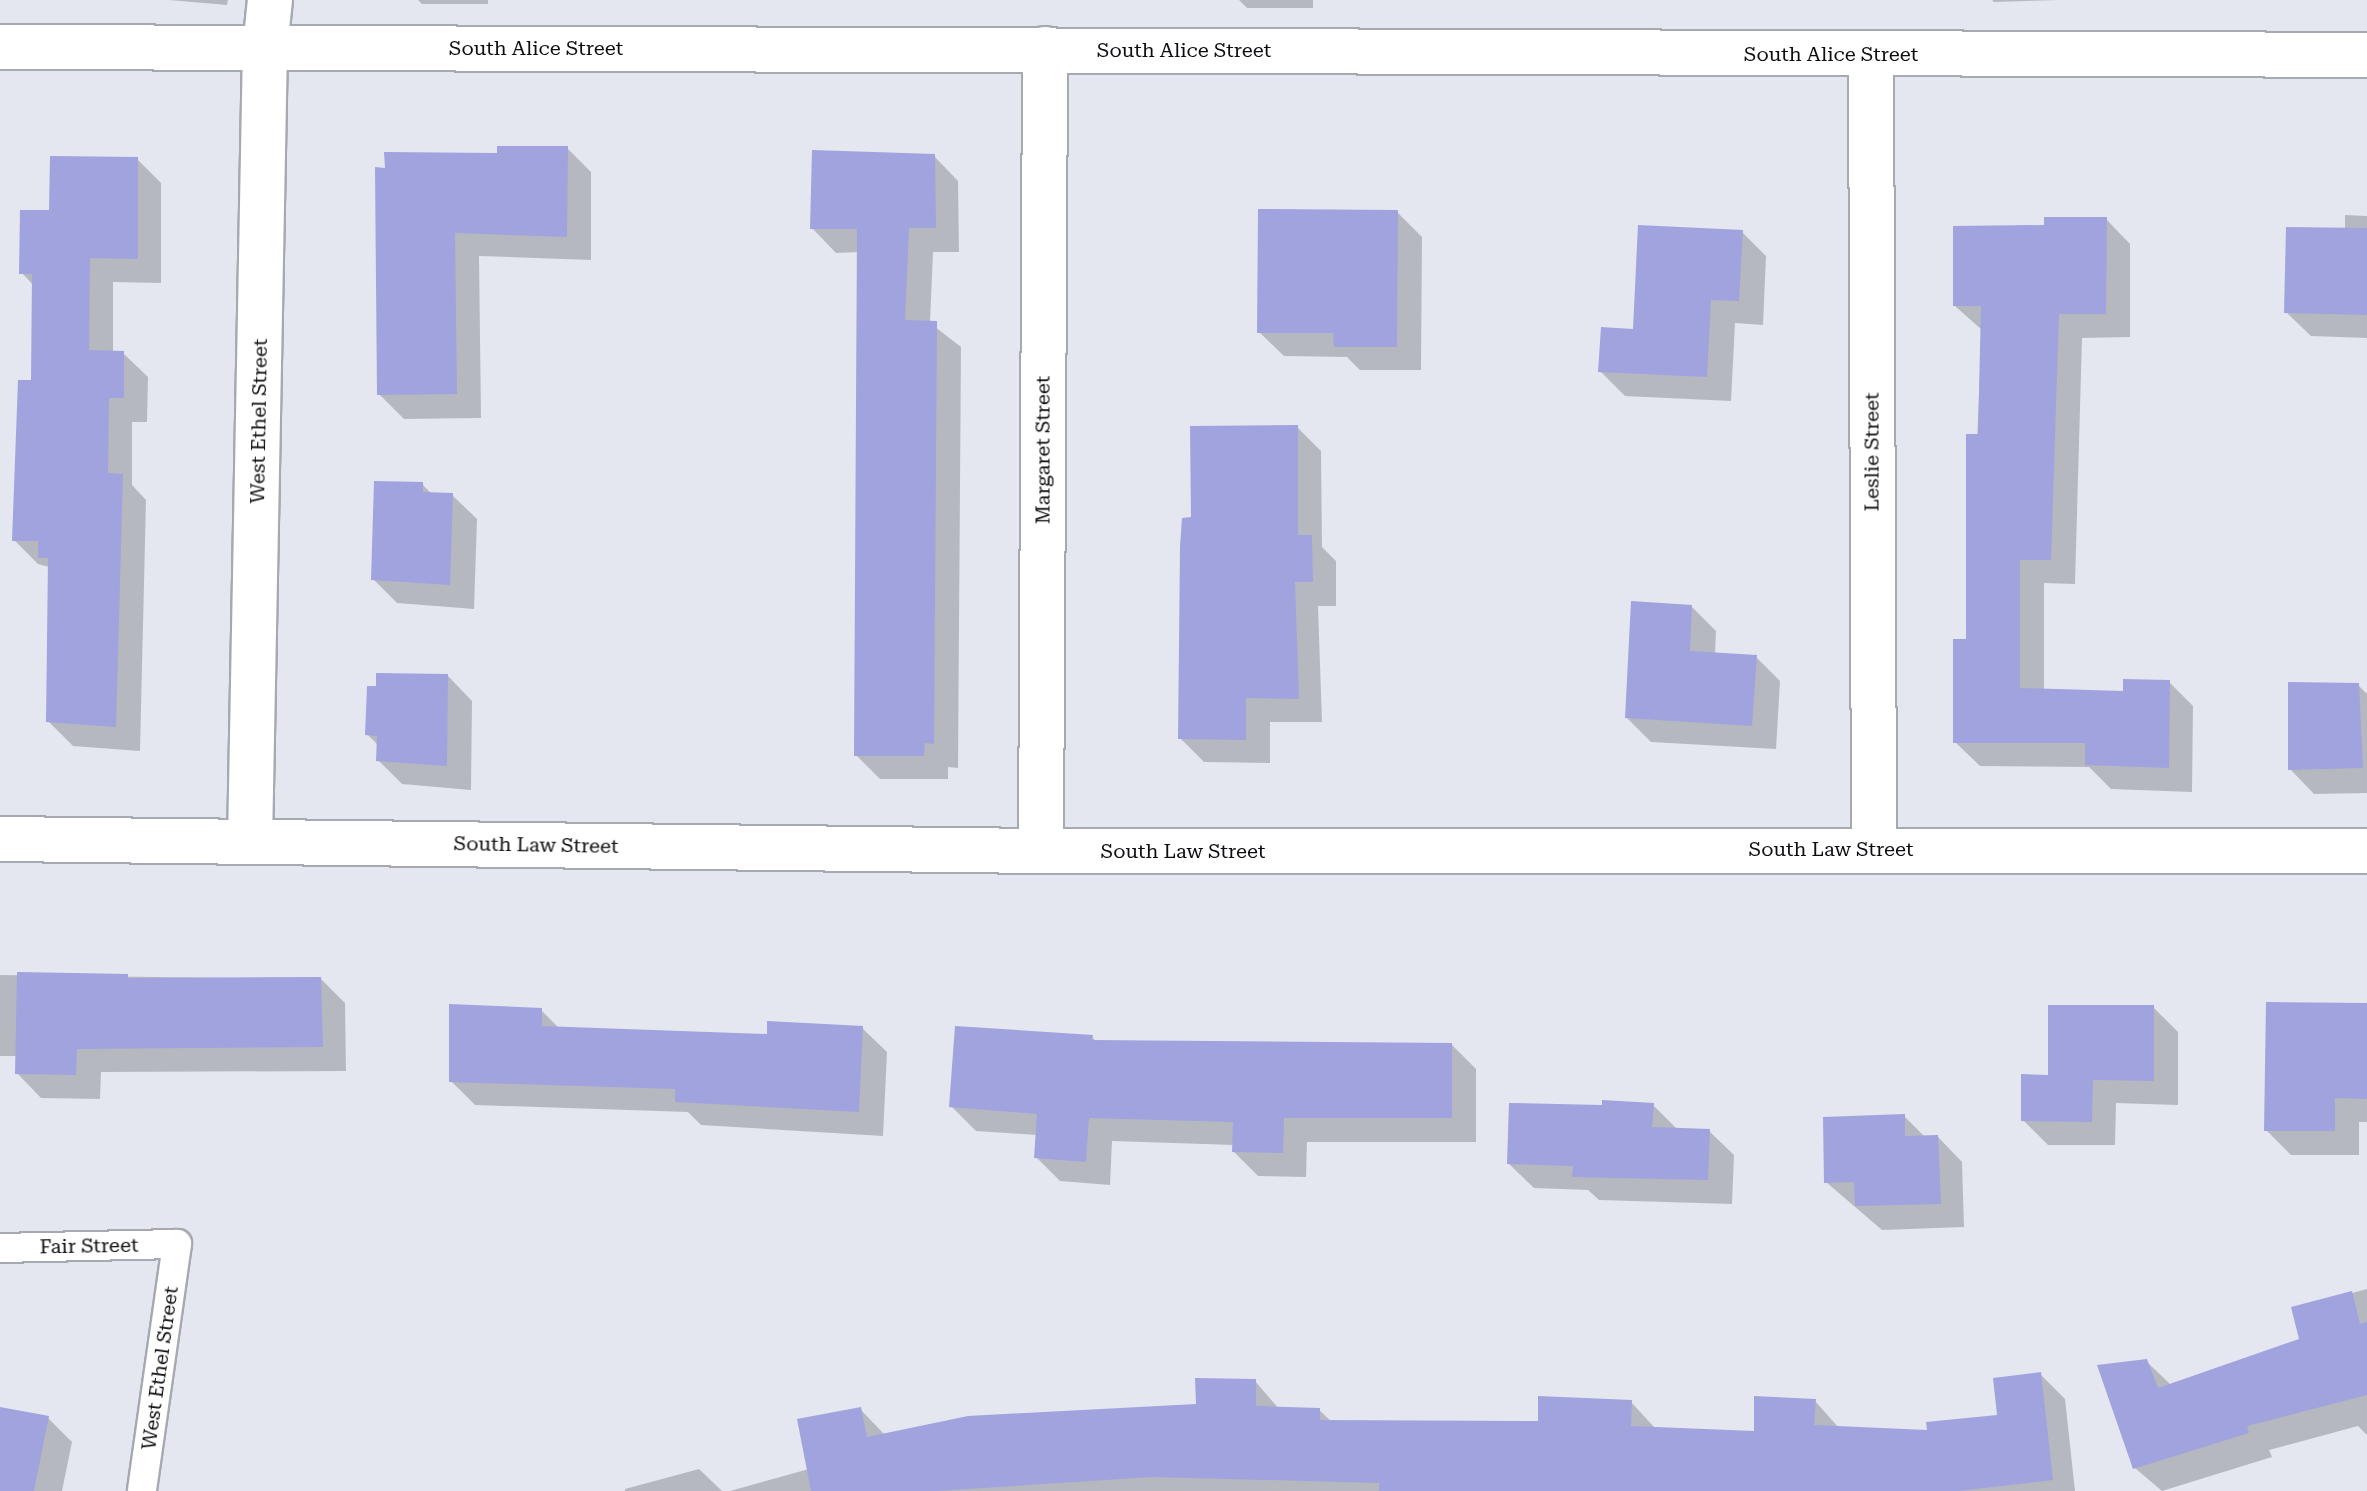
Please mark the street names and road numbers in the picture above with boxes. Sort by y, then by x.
street label: South Alice Street [449,36,623,60]
street label: South Alice Street [1097,38,1271,62]
street label: South Alice Street [1744,42,1918,66]
street label: West Ethel Street [246,338,272,504]
street label: Margaret Street [1031,376,1055,524]
street label: Leslie Street [1860,393,1884,511]
street label: South Law Street [453,832,619,858]
street label: South Law Street [1749,837,1913,861]
street label: South Law Street [1101,839,1265,863]
street label: Fair Street [39,1233,139,1259]
street label: West Ethel Street [137,1285,183,1451]

